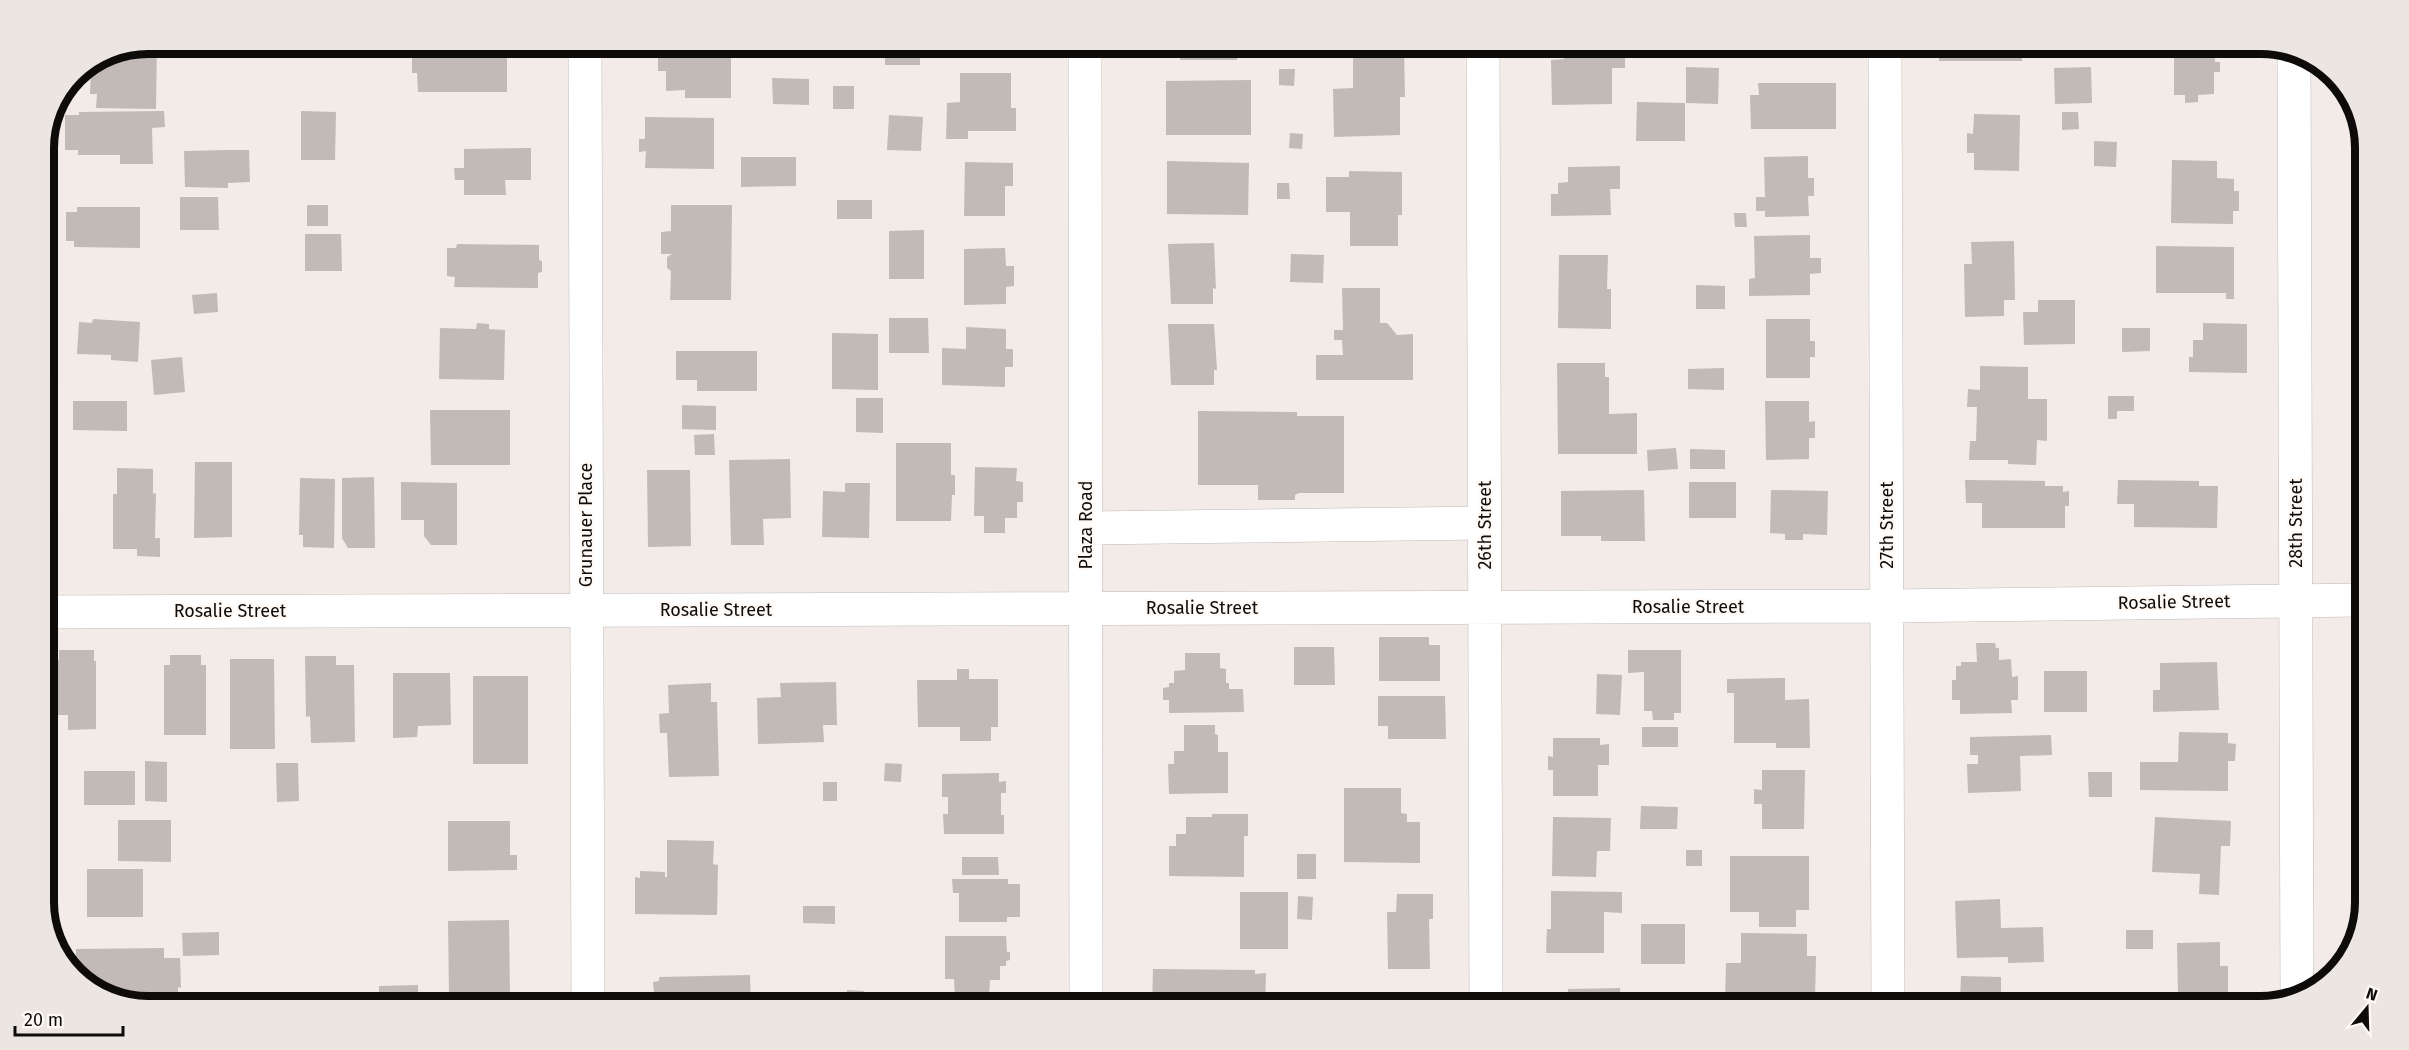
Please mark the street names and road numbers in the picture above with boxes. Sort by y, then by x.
street label: Grunauer Place [575,463,597,587]
street label: 28th Street [2285,478,2307,568]
street label: 26th Street [1474,480,1496,570]
street label: Plaza Road [1075,481,1097,569]
street label: 27th Street [1876,481,1898,569]
street label: Rosalie Street [2117,590,2231,614]
street label: Rosalie Street [1632,596,1745,618]
street label: Rosalie Street [1146,597,1259,619]
street label: Rosalie Street [660,599,773,621]
street label: Rosalie Street [174,600,287,622]

